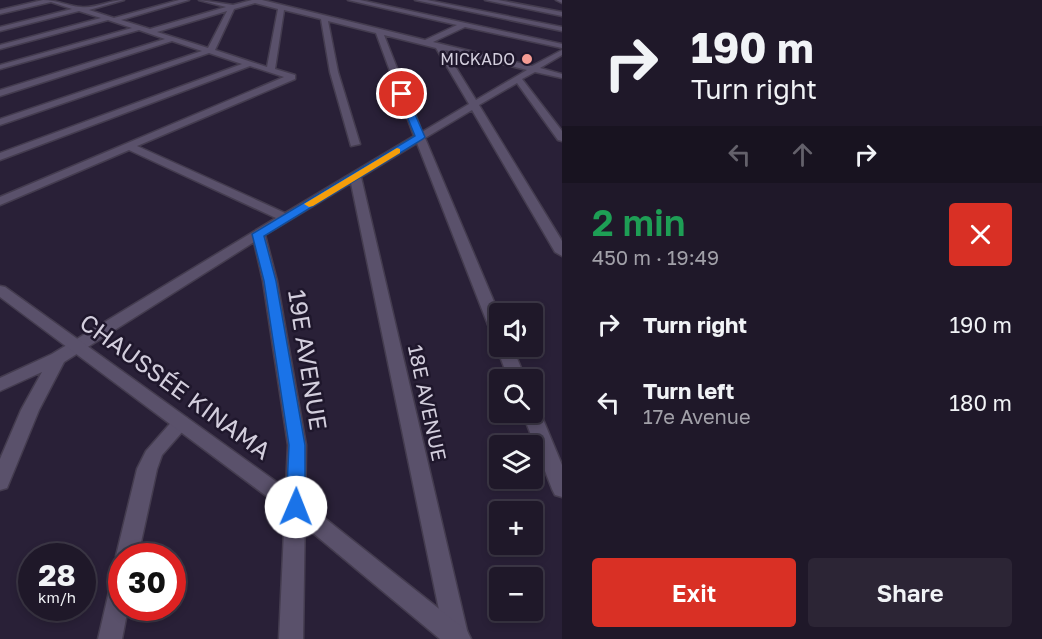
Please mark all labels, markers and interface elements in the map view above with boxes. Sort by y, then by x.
text: 190 m [691,22,814,72]
icon: right [592,24,670,102]
place label: MICKADO [440,49,515,69]
marker: MICKADO [520,52,534,66]
pin [376,68,427,119]
text: Turn right [691,73,817,105]
icon: arrive [385,77,418,110]
icon: left [723,138,756,171]
icon: ahead [786,138,819,171]
icon: right [849,138,882,171]
text: 2 min [592,201,686,244]
button: close [949,203,1012,266]
text: 450 m · 19:49 [592,245,719,269]
street label: 19E AVENUE [283,287,334,432]
map controls [489,303,543,621]
button: sound [489,303,543,357]
street label: CHAUSSÉE KINAMA [75,307,277,465]
icon: right [592,308,625,341]
text: Turn right [643,311,747,338]
text: 190 m [949,311,1012,338]
street label: 18E AVENUE [404,342,452,463]
button: search [489,369,543,423]
text: Turn left [643,377,734,404]
icon: left [592,386,625,419]
text: 180 m [949,389,1012,416]
text: 17e Avenue [643,404,751,428]
button: layers [489,435,543,489]
position arrow [264,475,328,539]
button: + [489,501,543,555]
speed limit sign: 30 [108,543,186,621]
text: 28 [38,557,76,593]
button: Exit [592,558,796,627]
button: Share [808,558,1012,627]
button: − [489,567,543,621]
text: km/h [38,588,76,606]

